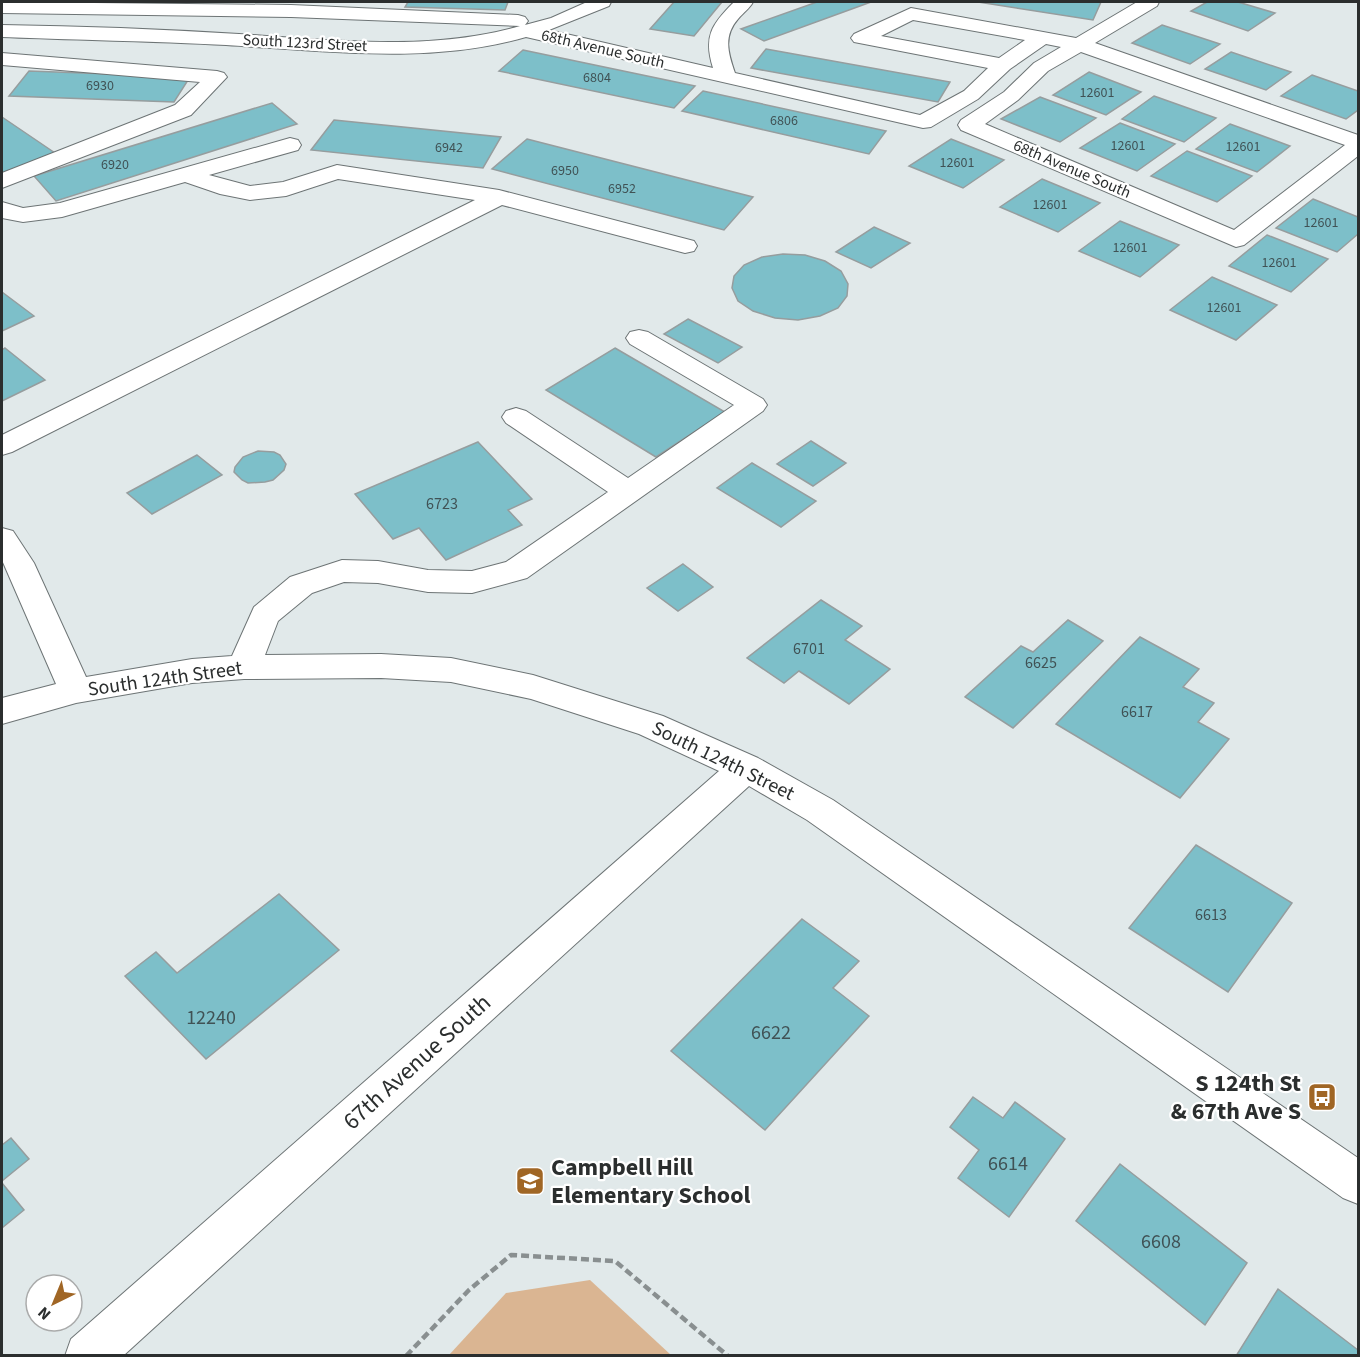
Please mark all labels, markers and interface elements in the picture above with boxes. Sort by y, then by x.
street label: 68th Avenue South [539,24,667,74]
street label: South 123rd Street [242,29,368,57]
house number: 6804 [583,68,611,88]
house number: 6930 [86,76,114,96]
house number: 12601 [1080,83,1114,103]
house number: 6806 [770,111,798,131]
street label: 68th Avenue South [1010,134,1134,204]
house number: 12601 [1111,136,1145,156]
house number: 12601 [1226,137,1260,157]
house number: 6942 [435,138,463,158]
house number: 12601 [940,153,974,173]
house number: 6920 [101,155,129,175]
house number: 6950 [551,161,579,181]
house number: 6952 [608,179,636,199]
house number: 12601 [1033,195,1067,215]
house number: 12601 [1304,213,1338,233]
house number: 12601 [1113,238,1147,258]
house number: 12601 [1262,253,1296,273]
house number: 12601 [1207,298,1241,318]
house number: 6723 [426,493,458,515]
house number: 6701 [793,638,825,660]
house number: 6625 [1025,652,1057,674]
street label: South 124th Street [86,654,244,704]
house number: 6617 [1121,701,1153,723]
street label: South 124th Street [647,714,799,808]
house number: 6613 [1195,904,1227,926]
street label: 67th Avenue South [335,986,499,1138]
house number: 12240 [186,1004,236,1032]
house number: 6622 [751,1019,791,1047]
place label: S 124th St & 67th Ave S [1171,1066,1301,1129]
bus stop icon: S 124th St & 67th Ave S [1306,1081,1338,1113]
place label: Campbell Hill Elementary School [551,1150,750,1213]
house number: 6614 [988,1150,1028,1178]
school or university icon: Campbell Hill Elementary School [514,1165,546,1197]
house number: 6608 [1141,1228,1181,1256]
north arrow [24,1273,84,1333]
text: N [33,1302,56,1325]

